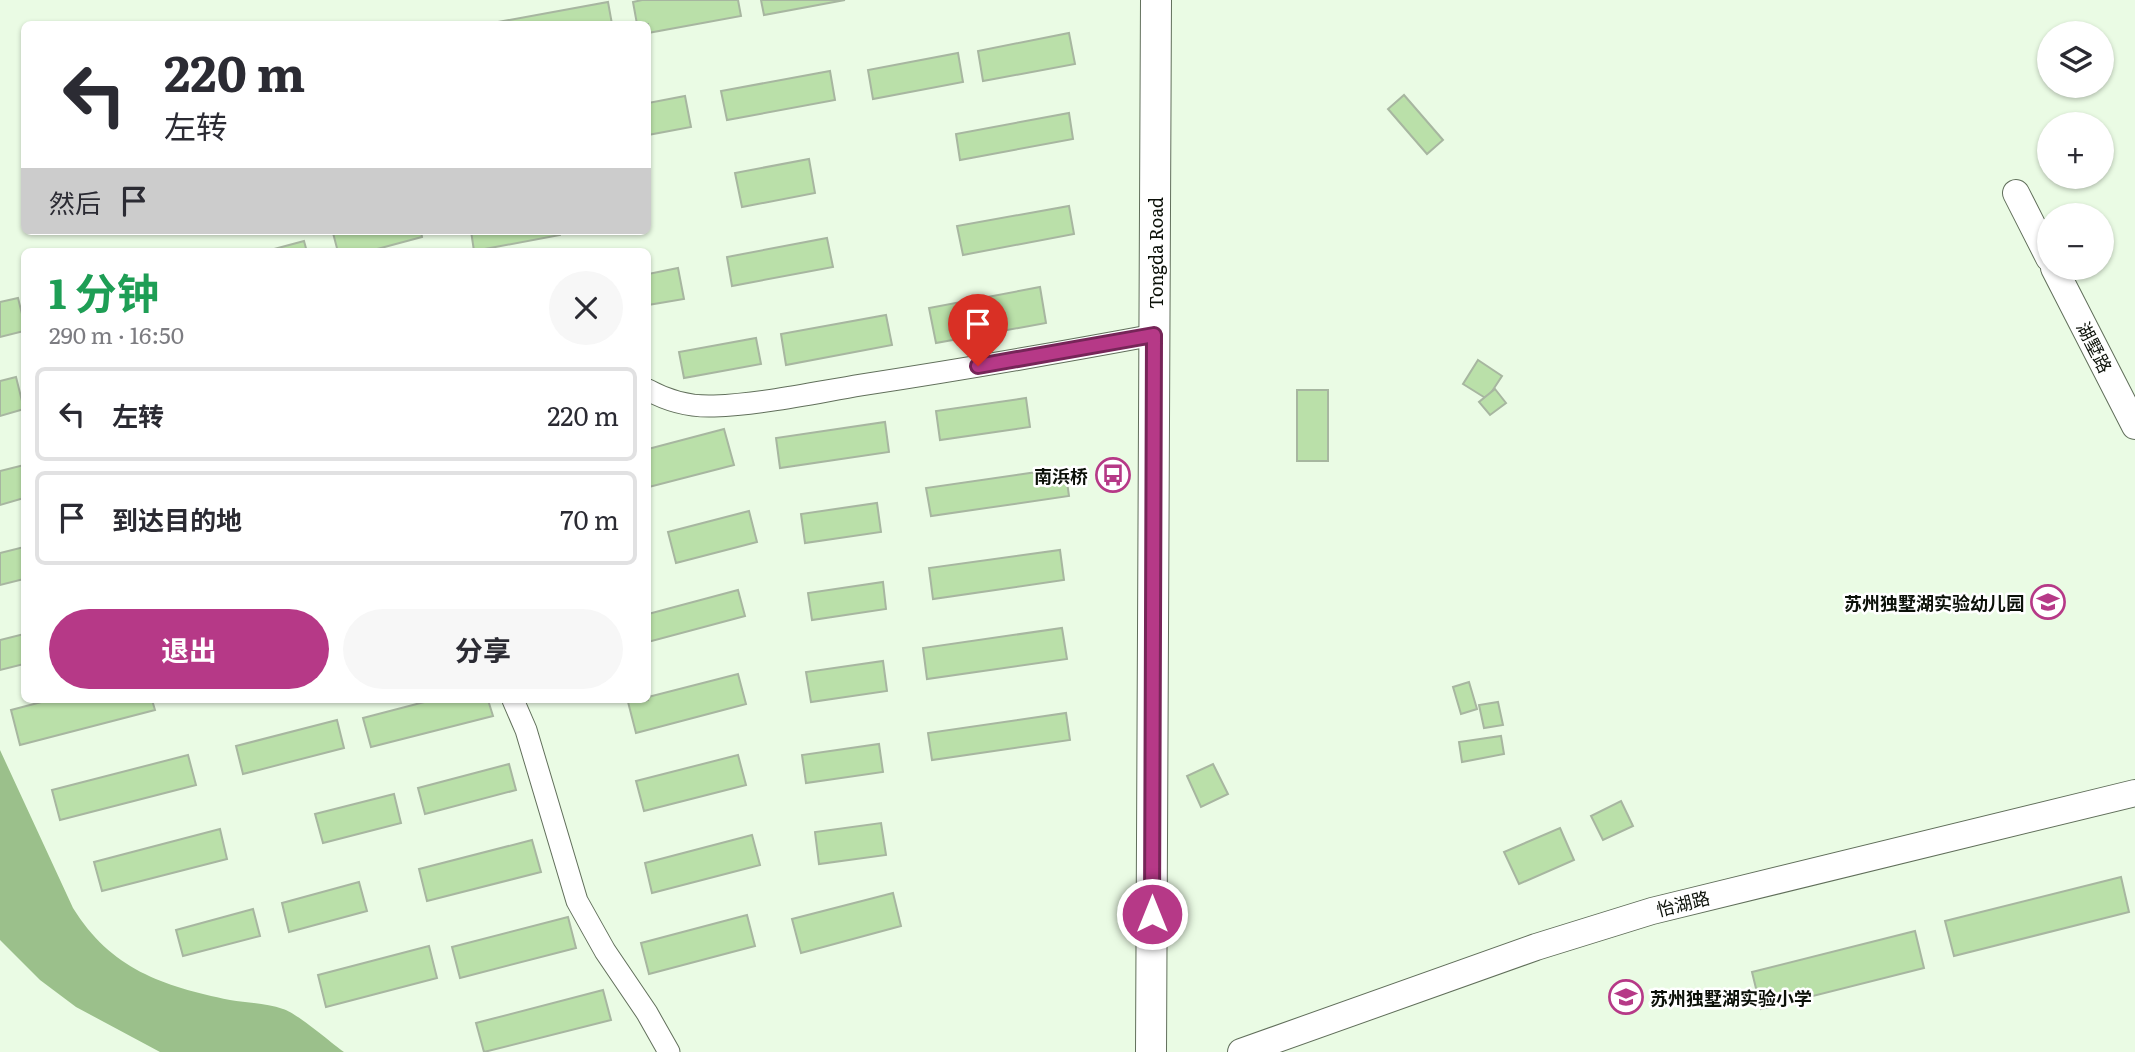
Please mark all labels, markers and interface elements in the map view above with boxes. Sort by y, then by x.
map controls [2037,21,2114,280]
button: layers [2037,21,2114,98]
text: 220 m [164,34,305,107]
icon: left [49,49,140,140]
text: 左转 [164,101,228,149]
button: + [2037,112,2114,189]
text: 然后 [49,182,101,221]
icon: arrive [115,182,153,220]
street label: Tongda Road [1142,197,1169,309]
button: − [2037,203,2114,280]
text: 1 分钟 [49,260,159,322]
button: close [549,271,623,345]
pin [948,294,1008,366]
icon: arrive [959,305,997,343]
text: 290 m · 16:50 [49,317,184,351]
street label: 湖墅路 [2071,317,2119,377]
icon: left [53,395,91,433]
text: 左转 [112,395,164,434]
text: 220 m [547,395,619,434]
bus stop icon: 南浜桥 [1094,456,1132,494]
place label: 南浜桥 [1034,462,1088,489]
icon: arrive [53,499,91,537]
text: 到达目的地 [112,499,242,538]
text: 70 m [560,499,619,538]
school or university icon: 苏州独墅湖实验幼儿园 [2029,583,2067,621]
place label: 苏州独墅湖实验幼儿园 [1844,589,2024,616]
button: 退出 [49,609,329,689]
button: 分享 [343,609,623,689]
position arrow [1115,877,1189,951]
street label: 怡湖路 [1654,883,1712,923]
school or university icon: 苏州独墅湖实验小学 [1607,978,1645,1016]
place label: 苏州独墅湖实验小学 [1650,984,1812,1011]

